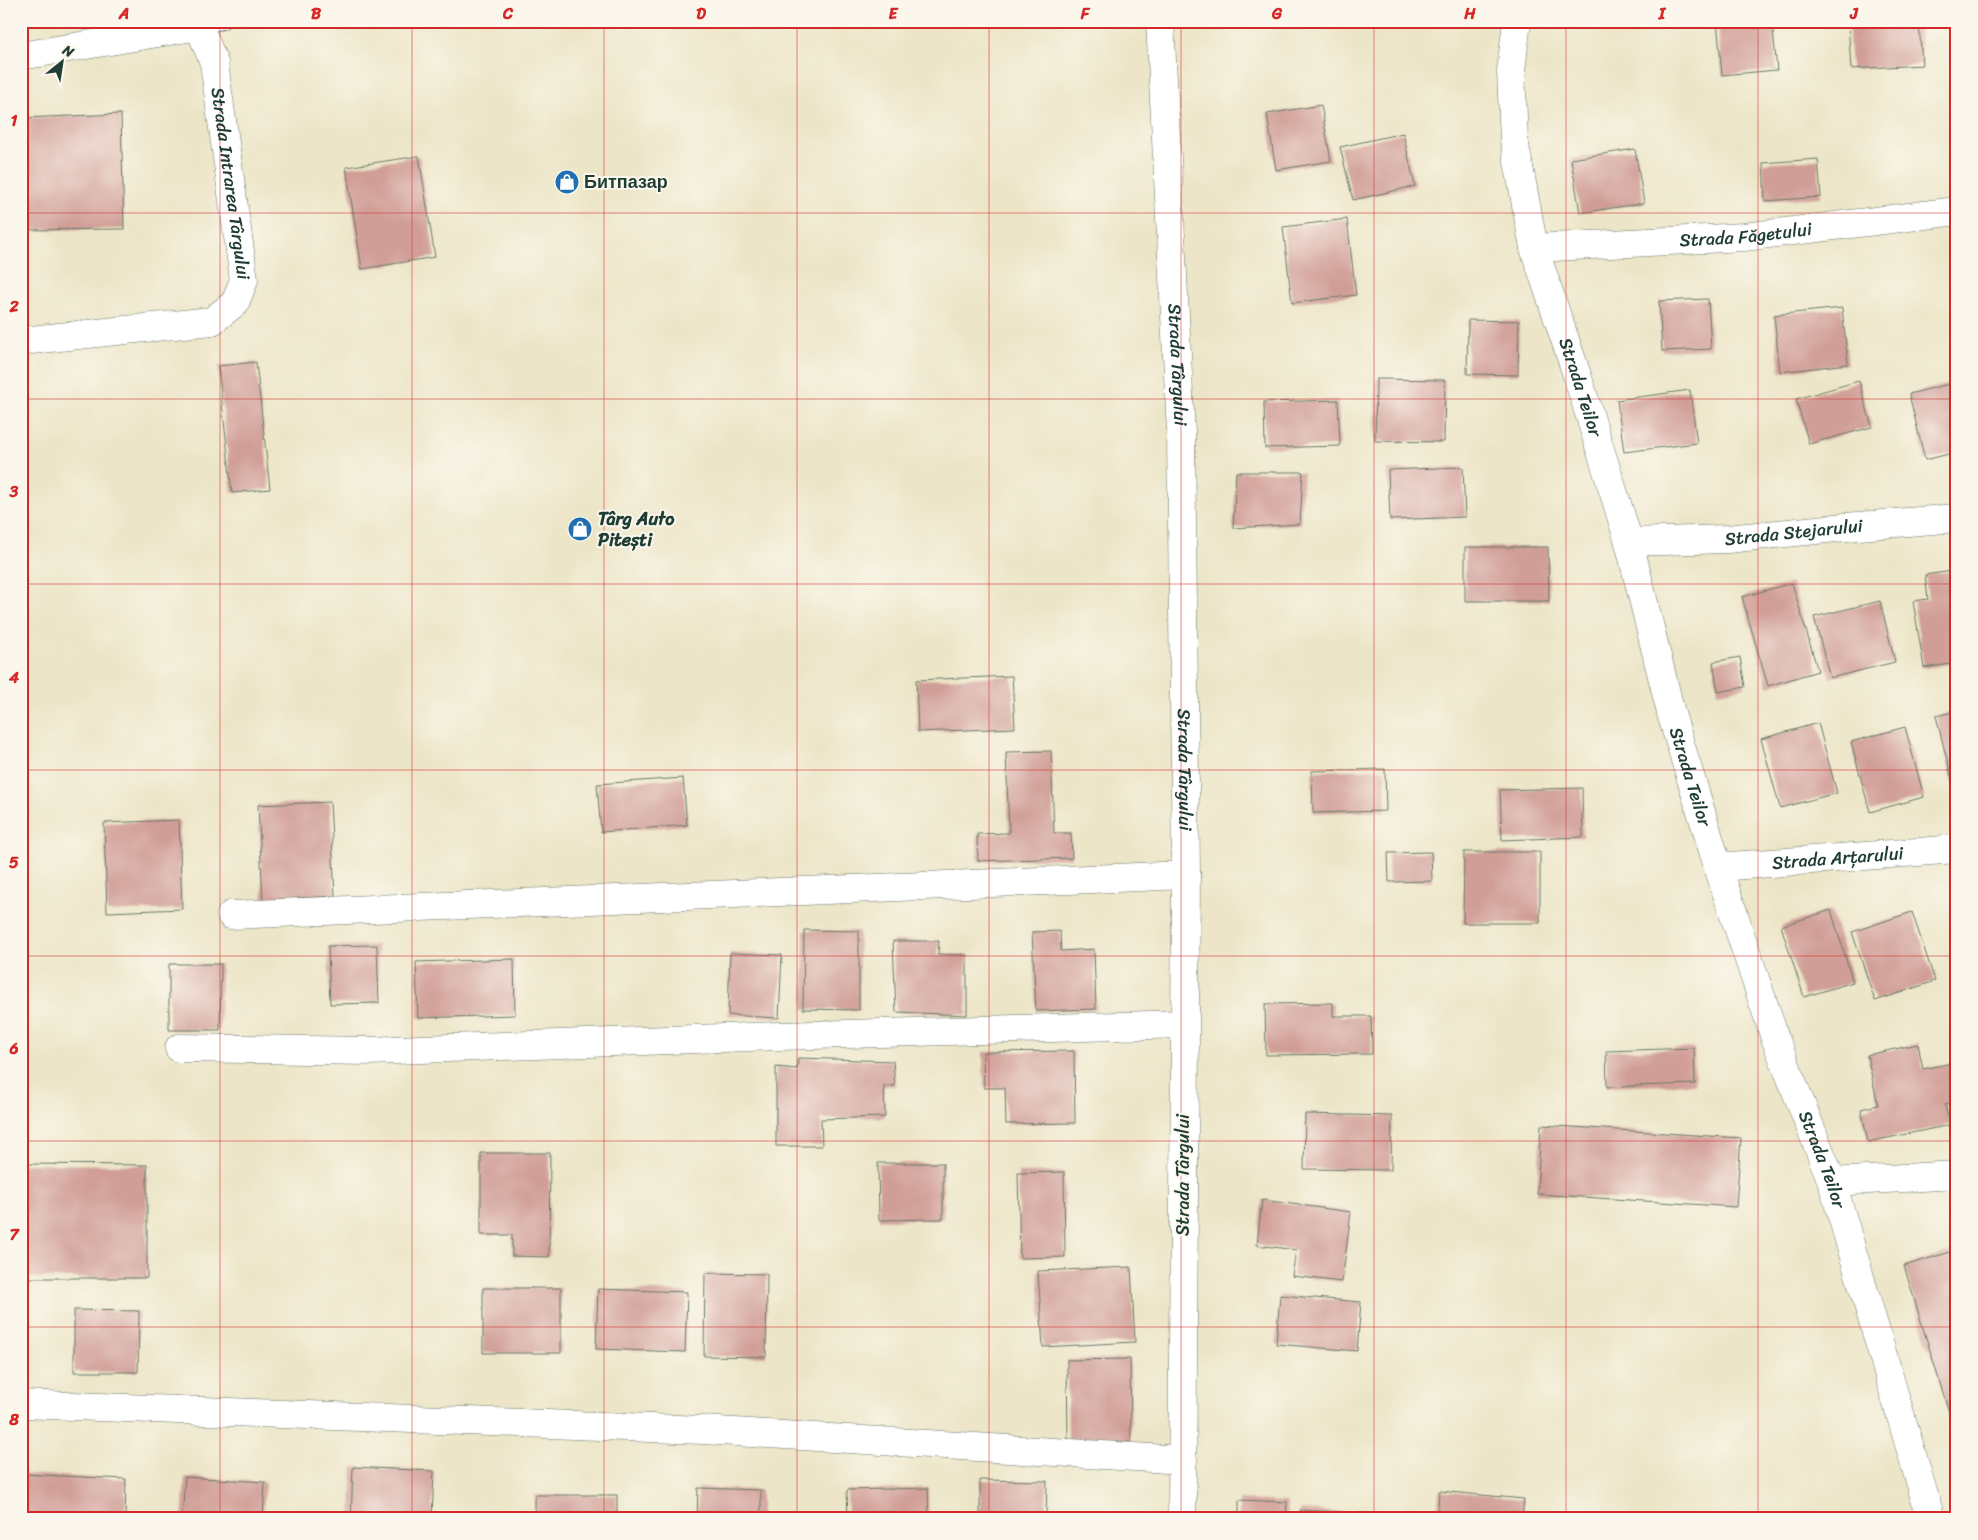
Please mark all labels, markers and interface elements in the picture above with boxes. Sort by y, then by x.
text: A [118,0,129,28]
text: B [311,0,322,28]
text: C [502,0,514,28]
text: D [696,0,706,28]
text: E [889,0,899,28]
text: F [1080,0,1091,28]
text: G [1271,0,1283,28]
text: H [1463,0,1476,28]
text: I [1658,0,1667,28]
text: J [1849,0,1859,28]
text: N [57,37,79,65]
north arrow [38,38,88,88]
street label: Strada Intrarea Târgului [202,85,260,283]
text: 1 [11,106,18,135]
place label: Битпазар [584,166,668,198]
shop icon: Битпазар [554,169,580,195]
street label: Strada Făgetului [1679,213,1815,256]
text: 2 [8,292,19,321]
street label: Strada Târgului [1158,303,1197,427]
street label: Strada Teilor [1549,333,1612,442]
text: 3 [9,477,19,506]
place label: Târg Auto Pitești [598,503,675,556]
street label: Strada Stejarului [1723,510,1865,555]
shop icon: Târg Auto Pitești [567,516,593,542]
text: 4 [8,663,19,692]
street label: Strada Târgului [1168,708,1202,832]
street label: Strada Teilor [1660,723,1721,832]
street label: Strada Arțarului [1771,837,1906,879]
text: 5 [9,848,19,877]
text: 6 [8,1034,19,1063]
street label: Strada Teilor [1789,1106,1855,1214]
street label: Strada Târgului [1167,1113,1199,1236]
text: 7 [9,1220,20,1249]
text: 8 [8,1405,19,1434]

